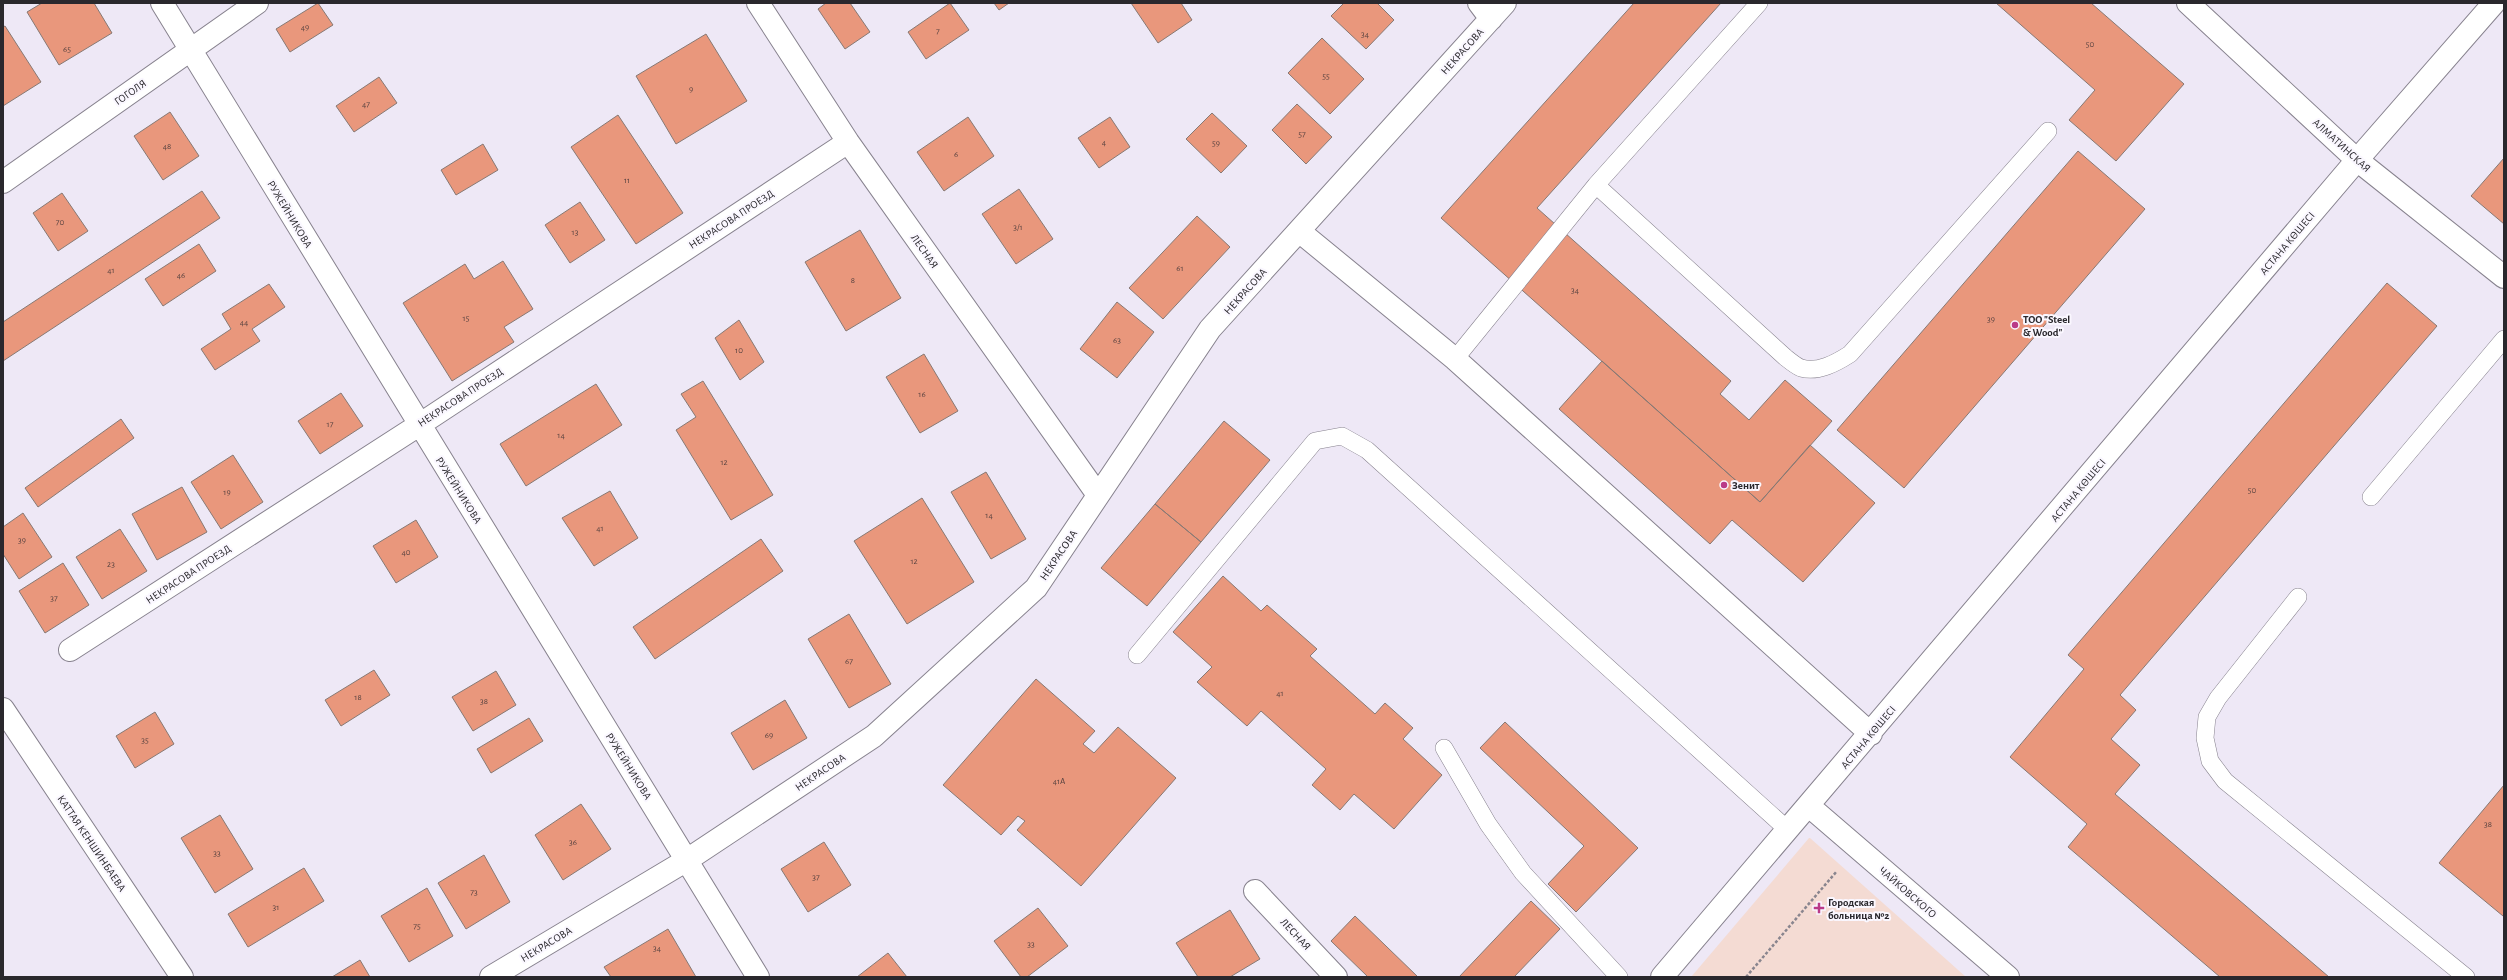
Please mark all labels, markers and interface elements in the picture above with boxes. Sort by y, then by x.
house number: 49 [301,23,309,32]
street label: НЕКРАСОВА [1439,26,1486,77]
house number: 7 [936,27,940,36]
house number: 34 [1361,30,1370,39]
house number: 50 [2086,40,2095,49]
house number: 65 [63,45,71,54]
house number: 55 [1322,72,1330,81]
street label: ГОГОЛЯ [112,78,148,107]
house number: 9 [689,85,693,94]
house number: 47 [362,100,370,109]
street label: АЛМАТИНСКАЯ [2311,117,2373,174]
house number: 57 [1298,130,1306,139]
house number: 4 [1102,138,1107,147]
house number: 59 [1212,139,1220,148]
house number: 48 [163,142,171,151]
house number: 6 [954,150,958,159]
house number: 11 [624,176,630,185]
street label: РУЖЕЙНИКОВА [265,179,314,250]
street label: НЕКРАСОВА ПРОЕЗД [687,188,776,251]
street label: АСТАНА КӨШЕСІ [2258,210,2317,277]
house number: 70 [56,218,64,227]
house number: 3/1 [1013,223,1023,232]
house number: 13 [572,228,579,237]
street label: ЛЕСНАЯ [909,232,940,270]
house number: 61 [1176,264,1184,273]
house number: 41 [107,266,115,275]
street label: НЕКРАСОВА [1222,266,1269,317]
house number: 46 [177,271,185,280]
house number: 8 [851,276,855,285]
house number: 34 [1571,286,1580,295]
house number: 15 [463,314,470,323]
place label: TOO "Steel & Wood" [2023,314,2070,338]
house number: 39 [1987,315,1995,324]
house number: 44 [240,318,249,327]
marker: TOO "Steel & Wood" [2010,320,2020,330]
house number: 63 [1113,336,1121,345]
house number: 10 [735,346,743,355]
street label: НЕКРАСОВА ПРОЕЗД [416,366,505,429]
house number: 16 [918,390,926,399]
house number: 17 [327,420,334,429]
house number: 14 [557,431,565,440]
street label: РУЖЕЙНИКОВА [434,455,484,526]
street label: АСТАНА КӨШЕСІ [2049,457,2108,524]
house number: 12 [720,458,728,467]
marker: Зенит [1719,480,1729,490]
place label: Зенит [1732,480,1760,491]
house number: 50 [2248,486,2257,495]
house number: 19 [223,488,231,497]
house number: 14 [985,511,993,520]
house number: 41 [596,524,604,533]
street label: НЕКРАСОВА [1038,528,1079,582]
house number: 39 [18,536,26,545]
street label: НЕКРАСОВА ПРОЕЗД [144,543,233,606]
house number: 40 [401,548,411,557]
house number: 12 [910,557,918,566]
house number: 23 [107,560,115,569]
house number: 37 [50,594,58,603]
house number: 67 [845,657,853,666]
house number: 41 [1276,689,1284,698]
house number: 18 [354,693,362,702]
house number: 38 [480,697,488,706]
street label: АСТАНА КӨШЕСІ [1839,704,1898,771]
street label: РУЖЕЙНИКОВА [604,731,654,802]
house number: 69 [765,731,773,740]
house number: 35 [141,736,149,745]
street label: НЕКРАСОВА [793,751,848,793]
house number: 41А [1053,777,1066,786]
street label: КАТТАЯ КЕНШИНБАЕВА [55,793,128,894]
house number: 38 [2484,820,2492,829]
house number: 36 [569,838,577,847]
house number: 33 [213,849,221,858]
street label: ЧАЙКОВСКОГО [1877,865,1938,920]
house number: 37 [812,873,820,882]
house number: 73 [470,888,478,897]
place label: Городская больница №2 [1828,897,1890,921]
marker: Городская больница №2 [1813,902,1825,914]
house number: 31 [273,903,279,912]
street label: ЛЕСНАЯ [1278,916,1313,952]
house number: 75 [413,922,421,931]
street label: НЕКРАСОВА [519,925,574,964]
house number: 33 [1027,940,1035,949]
house number: 34 [653,944,662,953]

